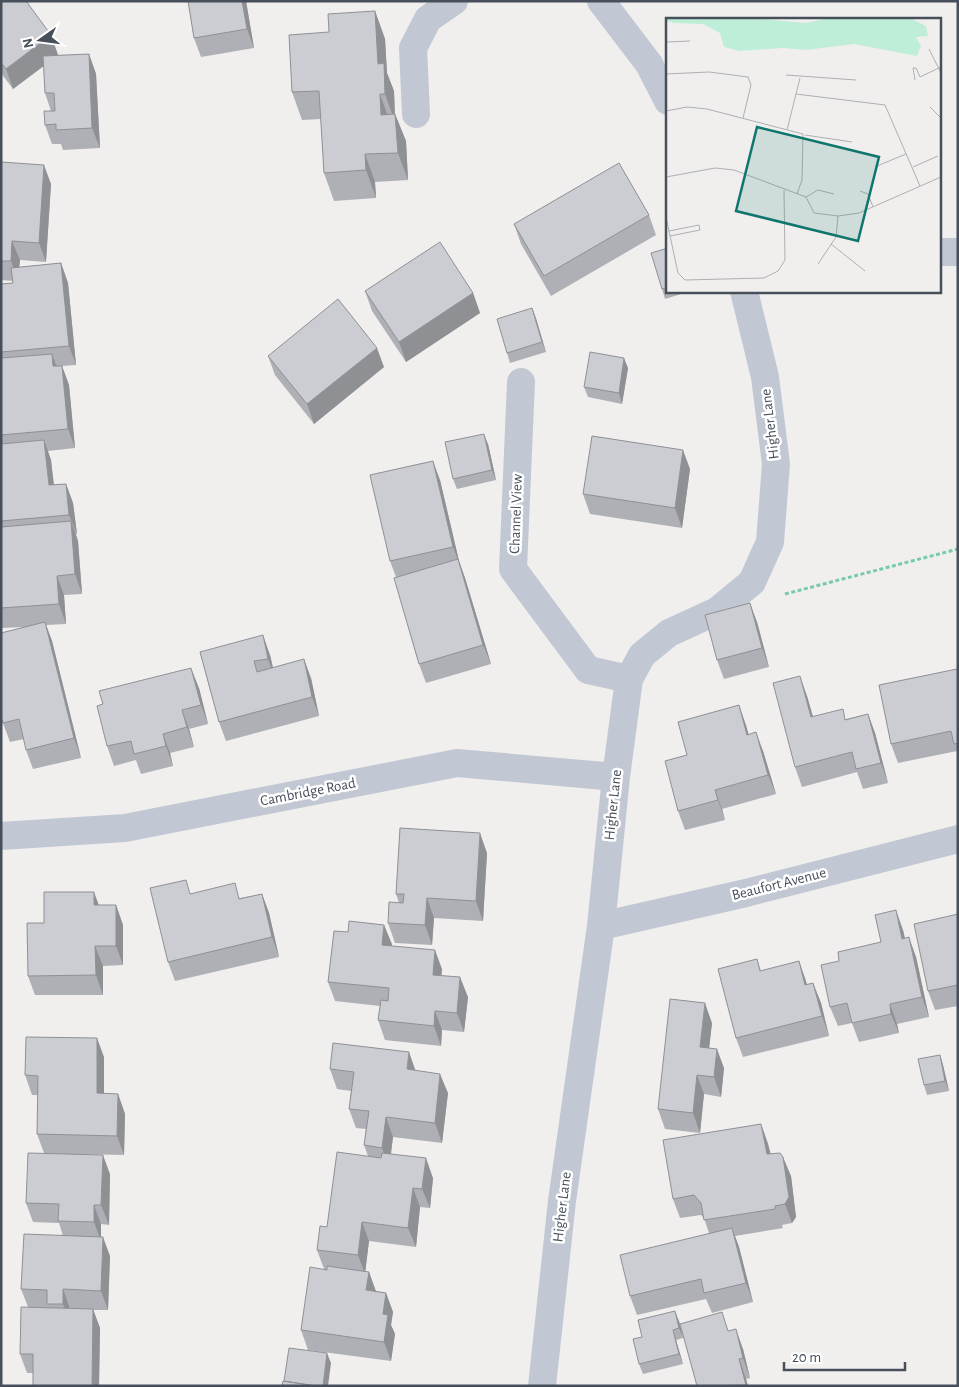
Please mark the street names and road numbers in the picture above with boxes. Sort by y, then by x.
street label: Higher Lane [758,388,782,460]
street label: Channel View [507,474,525,554]
street label: Higher Lane [602,769,624,841]
street label: Cambridge Road [259,775,357,809]
street label: Beaufort Avenue [730,865,828,903]
street label: Higher Lane [550,1171,574,1243]

